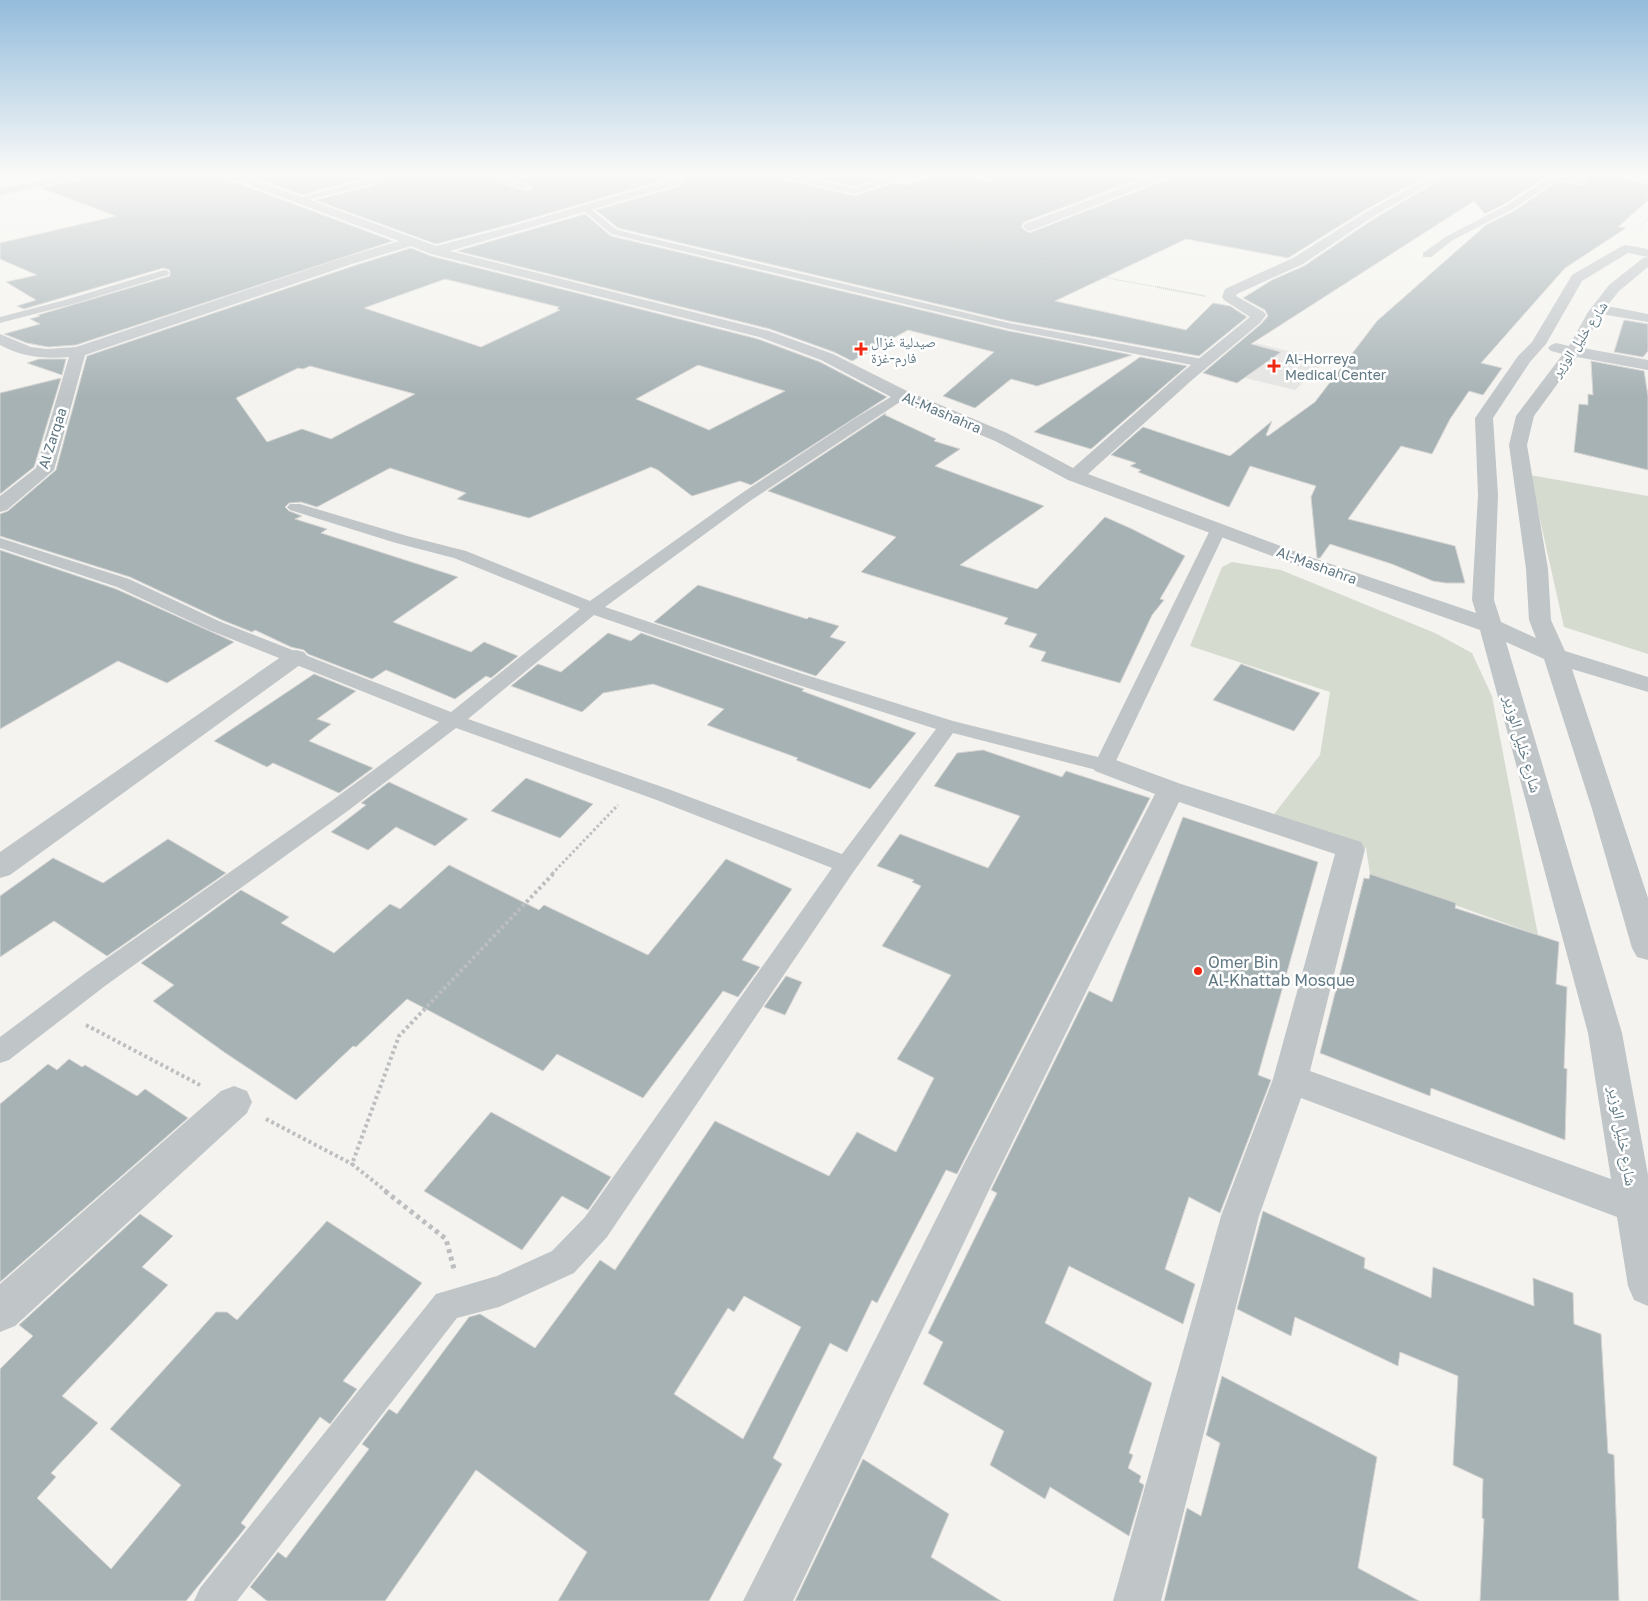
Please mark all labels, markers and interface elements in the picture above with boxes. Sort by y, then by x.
street label: شارع خليل الوزير [1547,298,1612,382]
place label: صيدلية غزال فارم-غزة [871,333,936,368]
marker: صيدلية غزال فارم-غزة [855,343,867,355]
place label: Al-Horreya Medical Center [1285,350,1387,383]
marker: Al-Horreya Medical Center [1267,359,1281,373]
street label: Al-Mashahra [900,388,984,436]
street label: Al Zarqaa [34,405,70,471]
street label: Al-Mashahra [1275,543,1359,587]
street label: شارع خليل الوزير [1498,692,1546,795]
place label: Omer Bin Al-Khattab Mosque [1208,952,1355,990]
marker: Omer Bin Al-Khattab Mosque [1192,965,1204,977]
street label: شارع خليل الوزير [1603,1084,1642,1187]

